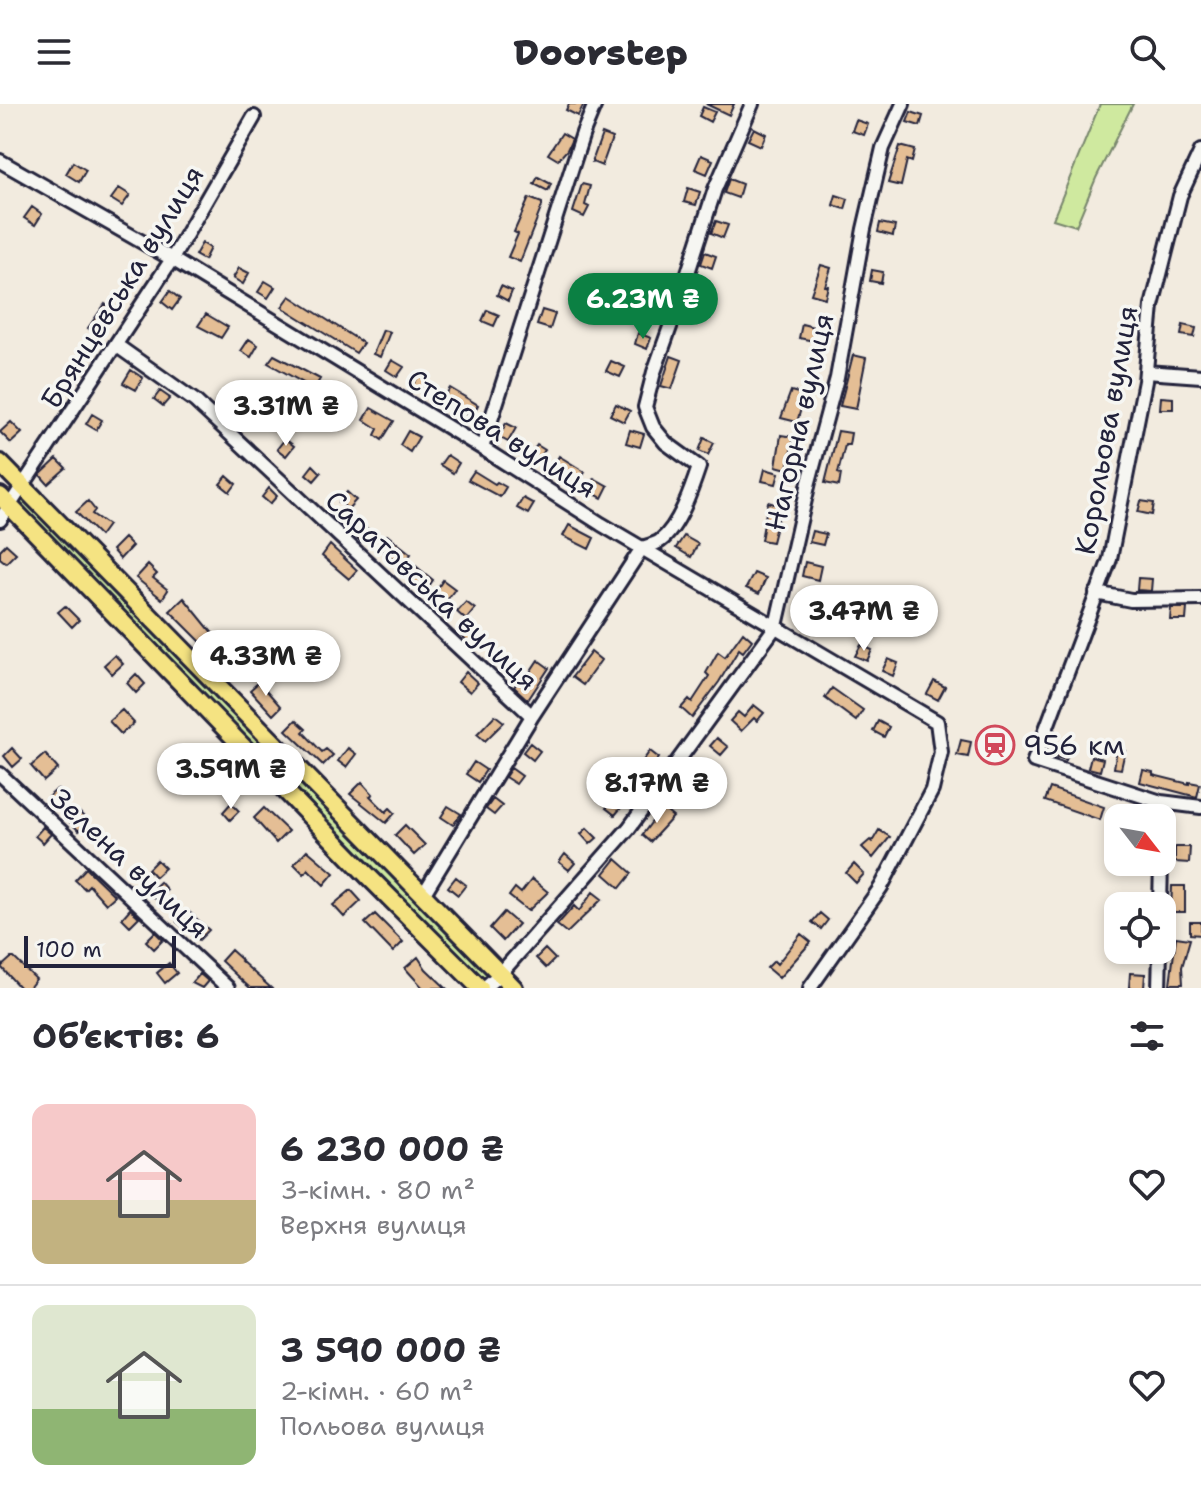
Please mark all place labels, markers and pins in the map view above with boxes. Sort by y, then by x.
pin: 6.23M ₴ [569,273,717,341]
pin: 3.31M ₴ [212,380,360,448]
pin: 3.47M ₴ [790,585,938,653]
pin: 4.33M ₴ [192,630,340,698]
station icon: 956 км [974,724,1016,766]
place label: 956 км [1023,726,1125,764]
pin: 3.59M ₴ [157,743,305,811]
pin: 8.17M ₴ [583,757,731,825]

